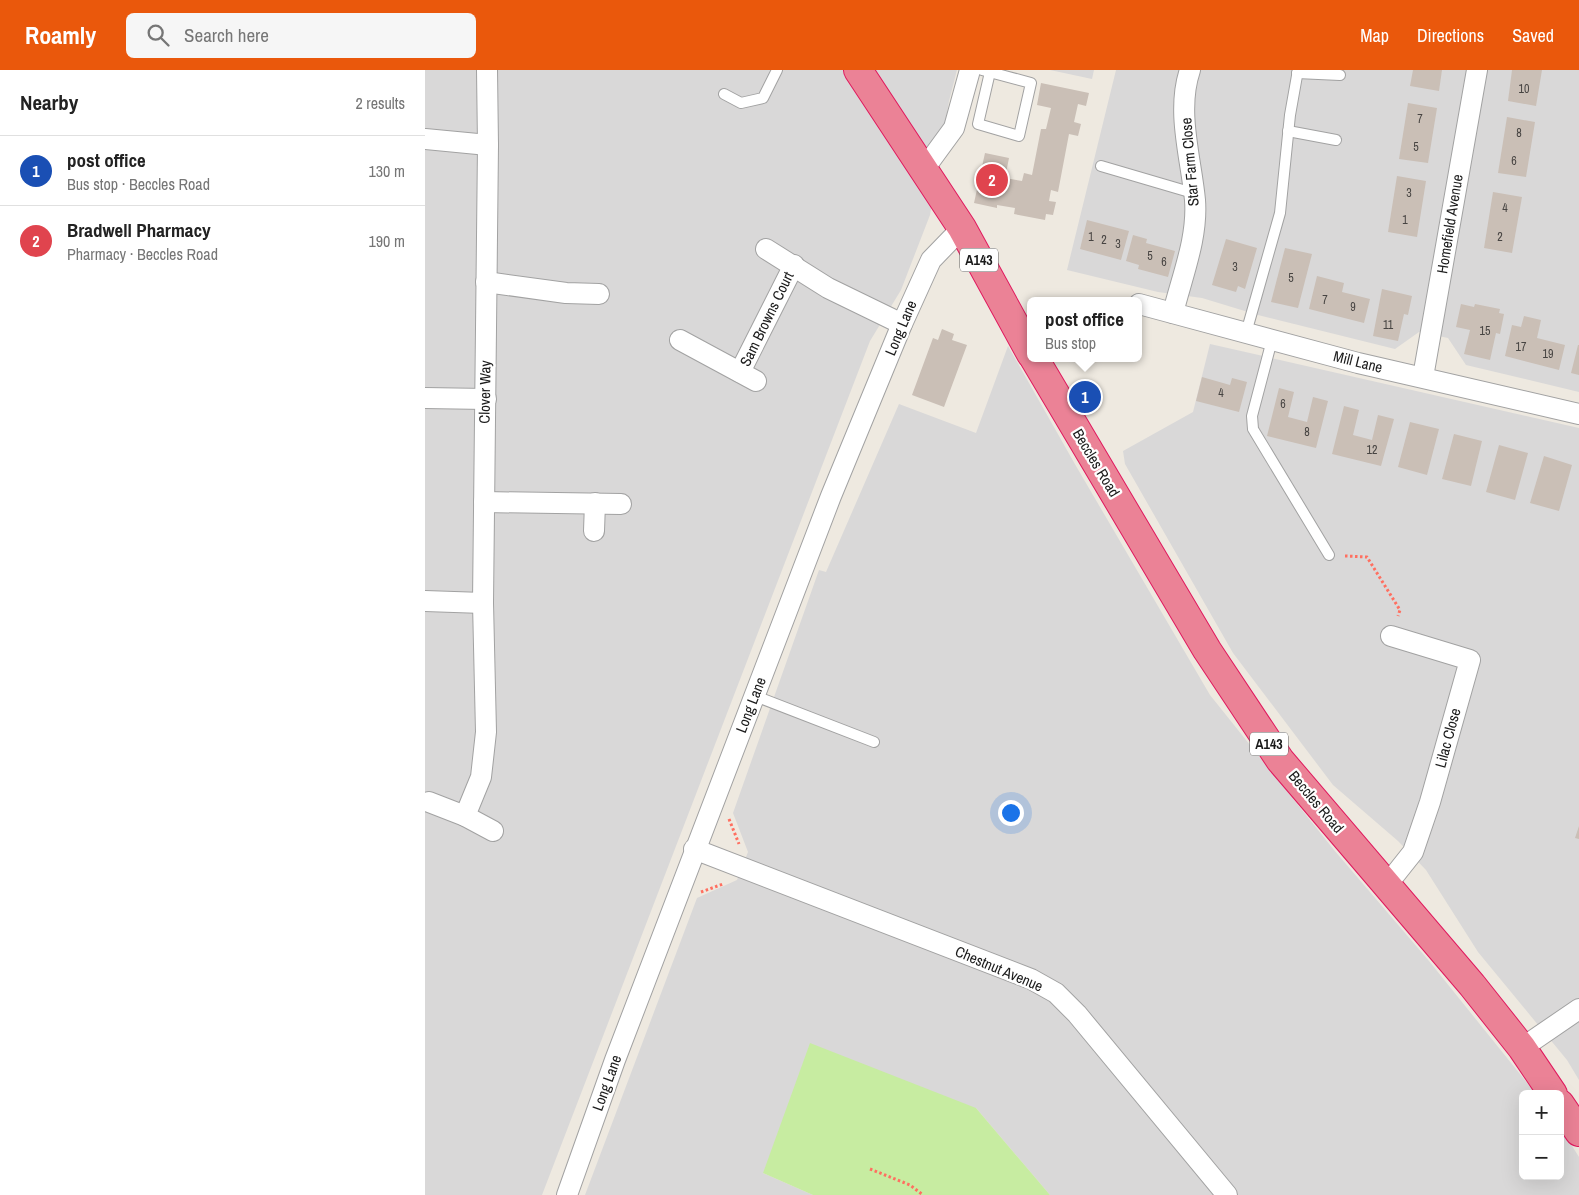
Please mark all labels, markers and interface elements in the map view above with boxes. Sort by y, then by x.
search box [126,13,476,58]
text: Roamly [25,19,96,51]
icon: search [144,21,172,49]
text: Search here [184,22,269,48]
text: Map [1360,23,1389,48]
text: Directions [1417,23,1484,48]
text: Saved [1512,23,1554,48]
house number: 10 [1519,81,1529,97]
text: Nearby [20,88,78,117]
text: 2 results [355,92,405,114]
house number: 7 [1417,111,1423,127]
street label: Star Farm Close [1175,117,1204,207]
house number: 8 [1516,125,1522,141]
house number: 5 [1413,139,1419,155]
text: post office [67,147,146,173]
house number: 6 [1511,153,1517,169]
text: 1 [32,160,40,182]
text: 130 m [369,160,405,182]
pin: 2 [976,161,1008,199]
text: Bus stop · Beccles Road [67,173,210,195]
street label: Homefield Avenue [1431,173,1468,275]
house number: 3 [1406,185,1412,201]
house number: 4 [1502,200,1508,216]
house number: 1 [1402,212,1408,228]
text: Bradwell Pharmacy [67,217,211,243]
house number: 1 [1088,229,1094,245]
house number: 2 [1497,229,1503,245]
text: 2 [32,230,40,252]
text: 190 m [369,230,405,252]
house number: 2 [1101,232,1107,248]
house number: 3 [1115,236,1121,252]
text: Pharmacy · Beccles Road [67,243,218,265]
road number: A143 [960,248,998,272]
house number: 5 [1147,248,1153,264]
house number: 6 [1161,254,1167,270]
house number: 3 [1232,259,1238,275]
street label: Sam Browns Court [734,267,799,370]
house number: 5 [1288,270,1294,286]
house number: 7 [1322,292,1328,308]
street label: Long Lane [880,297,922,359]
popup [1027,297,1142,362]
house number: 9 [1350,299,1356,315]
text: post office [1045,306,1124,332]
house number: 11 [1383,317,1394,333]
house number: 15 [1480,323,1491,339]
text: Bus stop [1045,332,1096,354]
house number: 17 [1516,339,1527,355]
street label: Mill Lane [1331,345,1385,378]
house number: 19 [1543,346,1553,362]
street label: Clover Way [473,359,496,424]
pin: 1 [1069,378,1101,416]
house number: 4 [1218,385,1224,401]
house number: 6 [1280,396,1286,412]
house number: 8 [1304,424,1310,440]
street label: Beccles Road [1068,425,1125,501]
house number: 12 [1367,442,1377,458]
street label: Long Lane [730,674,771,736]
street label: Lilac Close [1430,706,1466,770]
road number: A143 [1250,732,1288,756]
street label: Beccles Road [1284,766,1349,837]
your location [998,800,1024,826]
street label: Chestnut Avenue [952,941,1046,997]
street label: Long Lane [587,1052,626,1114]
map controls [1519,1090,1564,1180]
button: + [1519,1090,1564,1135]
button: − [1519,1135,1564,1180]

